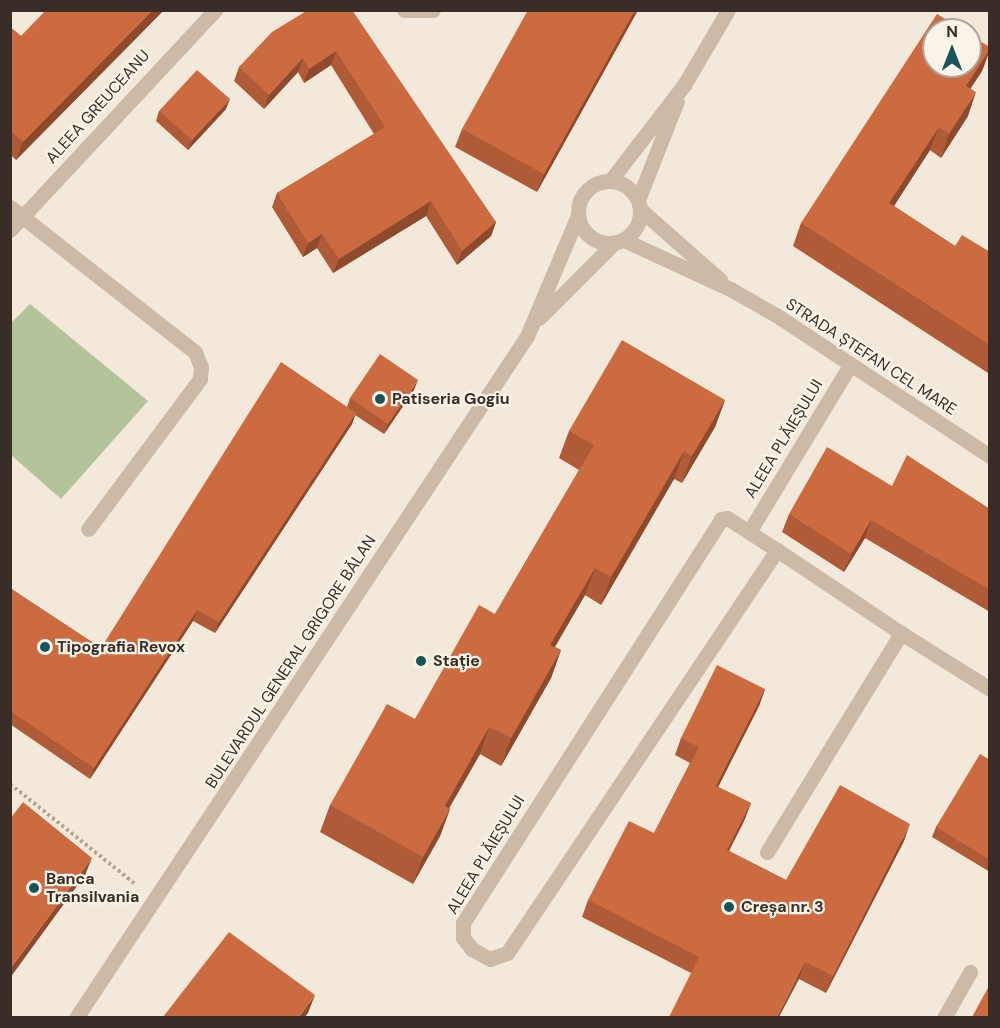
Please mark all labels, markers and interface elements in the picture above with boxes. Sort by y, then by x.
north arrow [922,18,982,78]
text: N [946,21,958,42]
street label: ALEEA GREUCEANU [42,46,154,168]
street label: STRADA ȘTEFAN CEL MARE [782,295,960,419]
street label: ALEEA PLĂIEȘULUI [741,376,827,502]
place label: Patiseria Gogiu [392,389,510,409]
marker: Patiseria Gogiu [373,392,387,406]
street label: BULEVARDUL GENERAL GRIGORE BĂLAN [202,532,380,792]
place label: Tipografia Revox [57,637,185,657]
marker: Tipografia Revox [38,640,52,654]
place label: Stație [433,651,480,671]
marker: Stație [414,654,428,668]
street label: ALEEA PLĂIEȘULUI [443,792,529,918]
place label: Banca Transilvania [46,869,139,907]
marker: Banca Transilvania [27,881,41,895]
place label: Creșa nr. 3 [741,897,824,917]
marker: Creșa nr. 3 [722,900,736,914]

